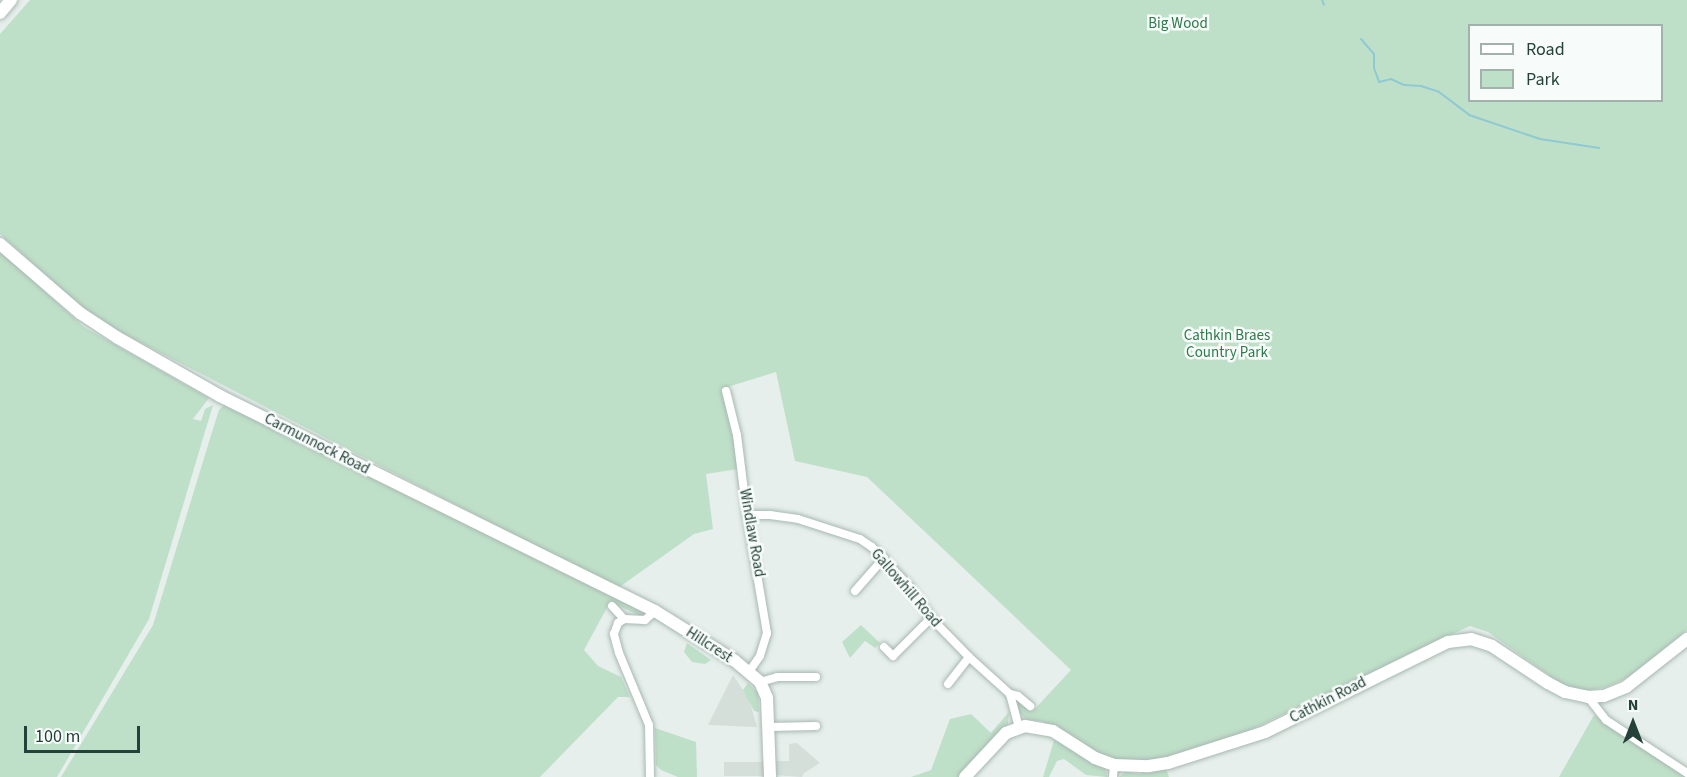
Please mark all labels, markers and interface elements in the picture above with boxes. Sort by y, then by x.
park label: Big Wood [1148,15,1208,33]
legend [1468,24,1663,102]
text: Road [1526,37,1565,62]
text: Park [1526,67,1560,92]
park label: Cathkin Braes Country Park [1184,326,1270,361]
street label: Carmunnock Road [261,410,373,478]
street label: Windlaw Road [735,487,769,579]
street label: Gallowhill Road [867,545,945,631]
street label: Hillcrest [682,623,736,667]
street label: Cathkin Road [1287,673,1369,727]
north arrow [1603,693,1663,753]
text: N [1628,694,1638,716]
scale bar [27,714,142,752]
text: 100 m [35,724,80,749]

